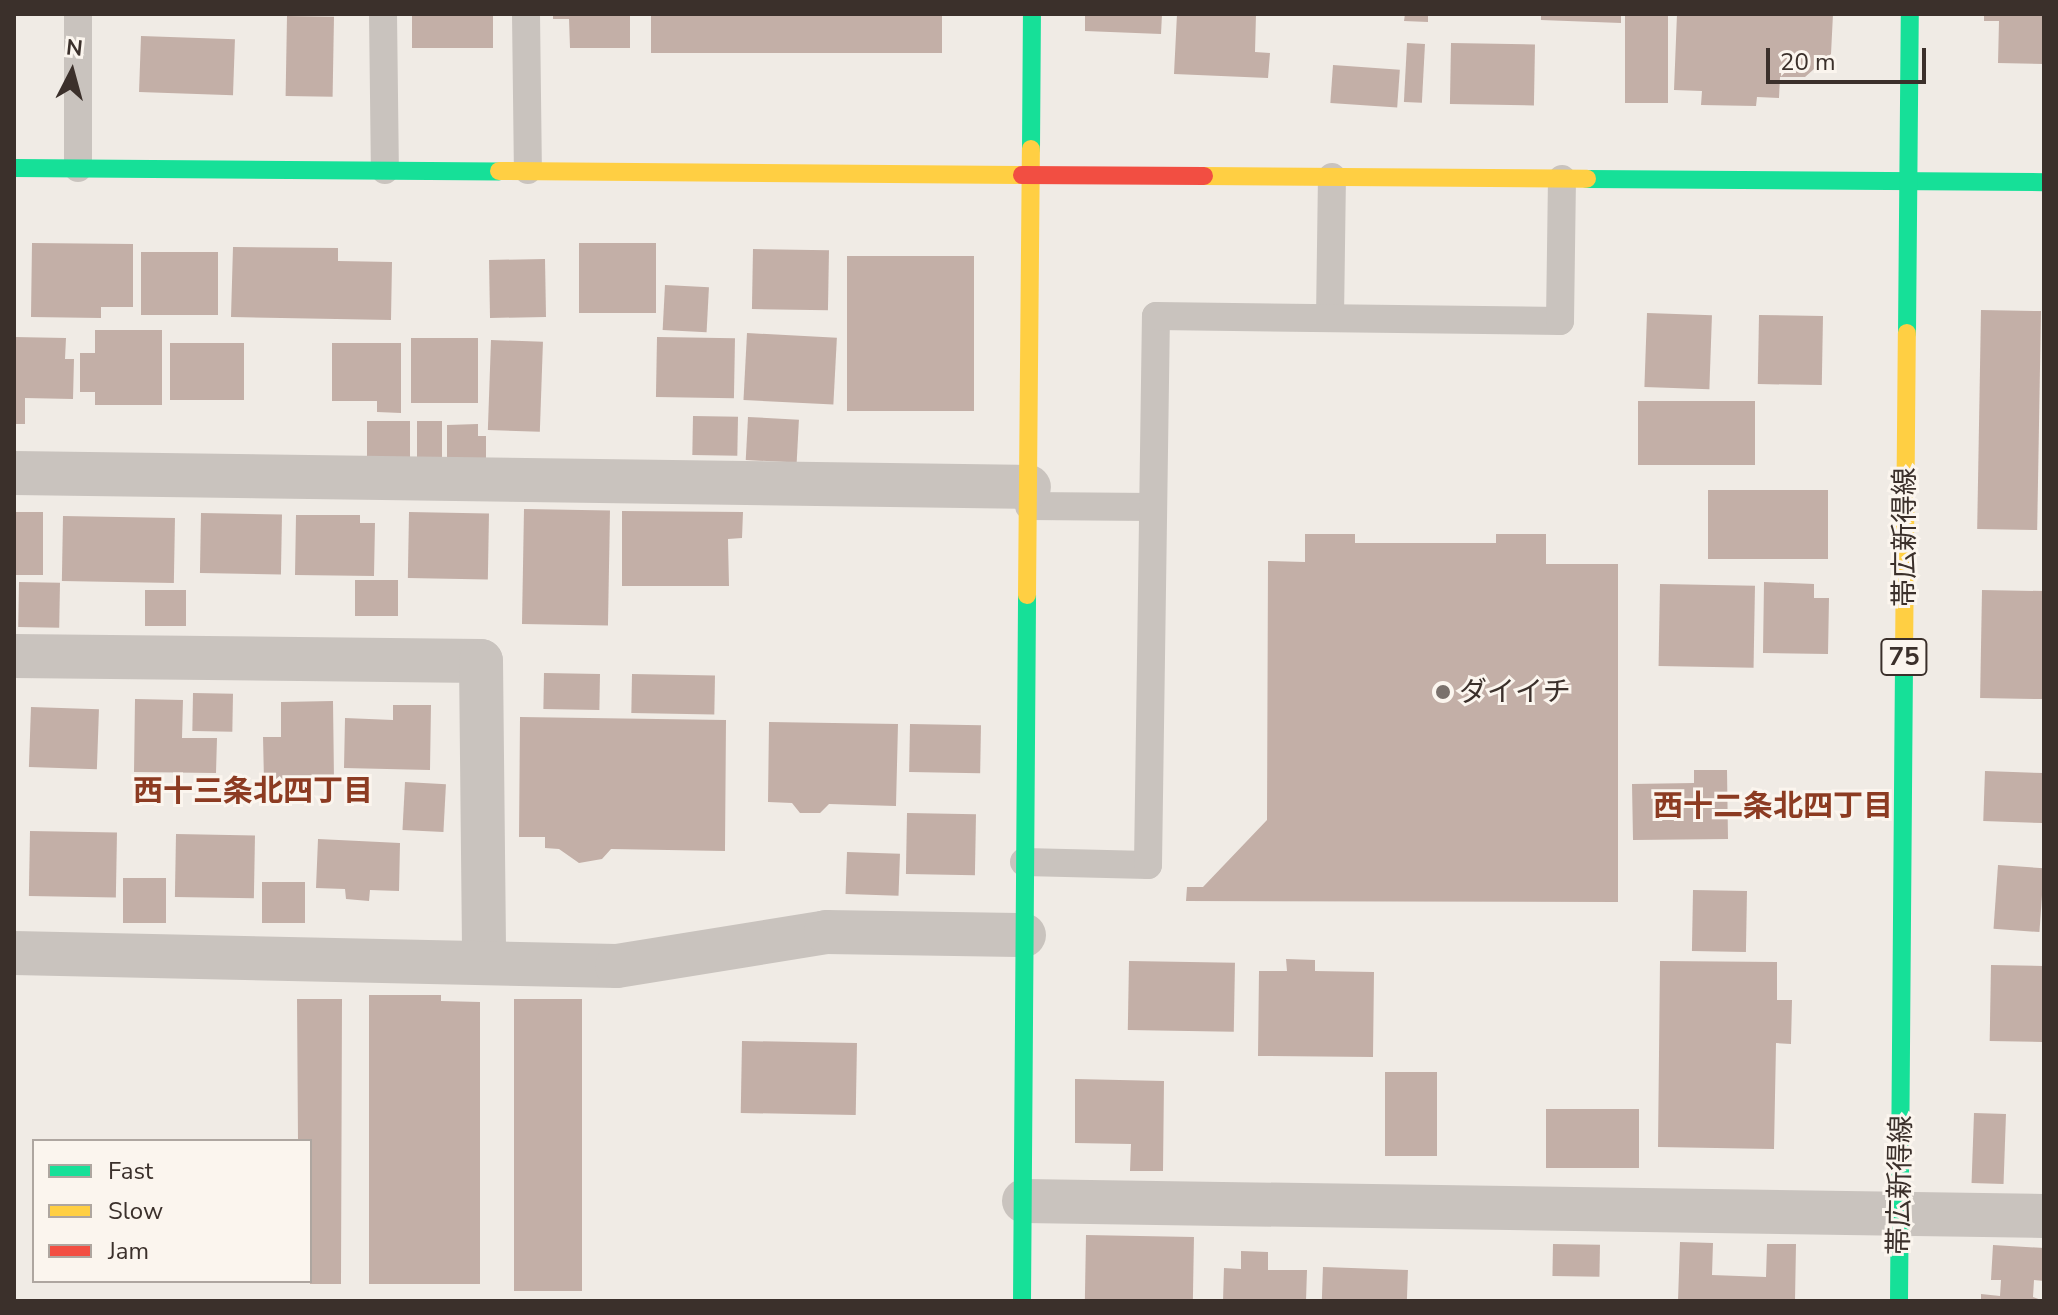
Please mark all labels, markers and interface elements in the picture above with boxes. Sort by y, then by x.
north arrow [32,32,112,112]
text: N [65,32,84,64]
scale bar [1770,32,1930,82]
text: 20 m [1780,46,1836,78]
street label: 帯広新得線 [1888,467,1922,607]
road number: 75 [1880,635,1928,679]
place label: ダイイチ [1459,675,1571,709]
marker: ダイイチ [1434,683,1452,701]
district label: 西十三条北四丁目 [133,774,373,810]
district label: 西十二条北四丁目 [1653,789,1893,825]
street label: 帯広新得線 [1882,1115,1918,1255]
legend [32,1139,312,1283]
text: Fast [108,1155,153,1187]
text: Slow [108,1195,163,1227]
text: Jam [108,1235,149,1267]

